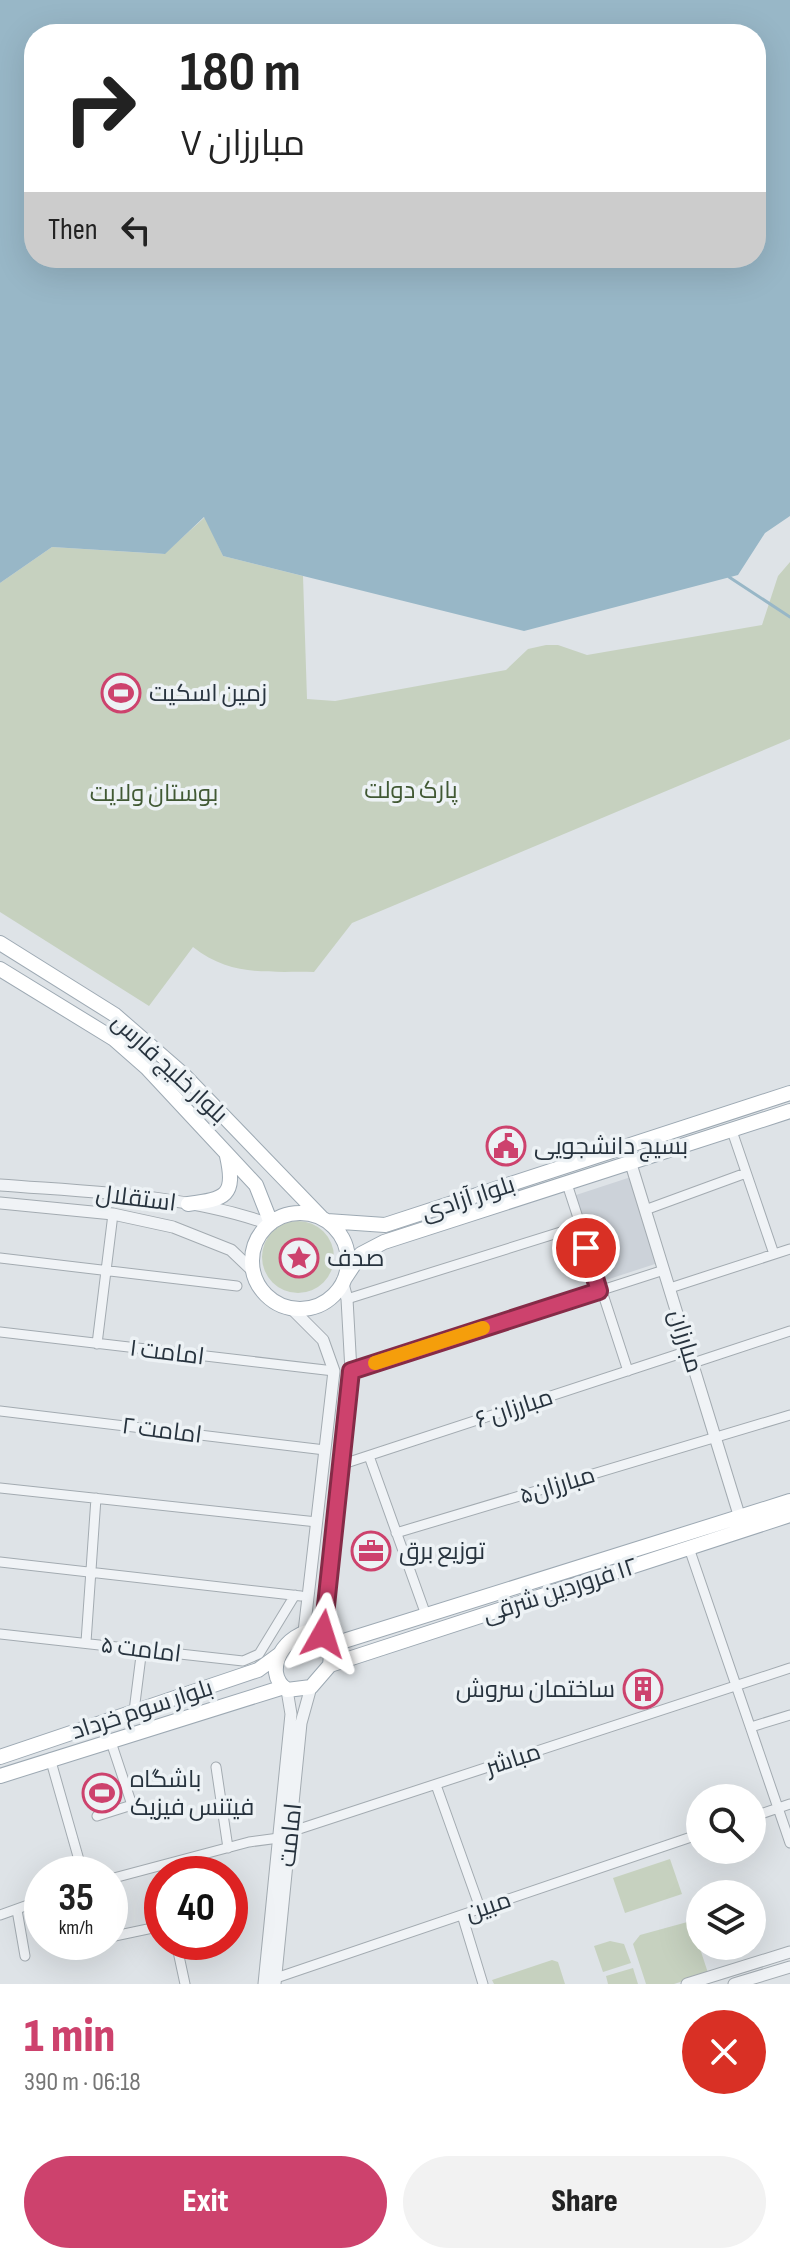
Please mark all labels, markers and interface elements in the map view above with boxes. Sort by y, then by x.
text: 180 m [180,40,301,107]
icon: right [48,56,152,160]
text: مبارزان ۷ [180,123,305,166]
icon: left [114,208,158,252]
text: Then [48,212,98,248]
sports icon: زمین اسکیت [100,672,142,714]
place label: زمین اسکیت [149,679,267,708]
park label: پارک دولت [364,776,458,806]
park label: بوستان ولایت [90,779,218,808]
street label: بلوار خلیج فارس [105,1007,234,1130]
public building icon: بسیج دانشجویی [485,1125,527,1167]
place label: بسیج دانشجویی [534,1132,688,1162]
street label: بلوار آزادی [418,1170,519,1227]
street label: استقلال [94,1179,178,1218]
pin [552,1214,620,1282]
icon: arrive [564,1226,608,1270]
place icon: صدف [278,1237,320,1279]
place label: صدف [327,1244,384,1273]
street label: مبارزان [662,1306,709,1376]
street label: امامت ۱ [128,1334,206,1371]
street label: مبارزان ۶ [472,1382,557,1435]
street label: امامت ۲ [120,1411,204,1450]
street label: مبارزان۵ [516,1460,599,1511]
office icon: توزیع برق [350,1530,392,1572]
place label: توزیع برق [399,1537,486,1567]
street label: ١٢ فروردین شرقی [479,1552,641,1629]
position arrow [281,1592,365,1676]
street label: امامت ۵ [99,1630,183,1669]
building icon: ساختمان سروش [622,1668,664,1710]
street label: بلوار سوم خرداد [68,1673,217,1747]
place label: ساختمان سروش [456,1675,615,1704]
street label: مباشر [480,1737,544,1783]
place label: باشگاه فیتنس فیزیک [130,1765,254,1822]
sports icon: باشگاه فیتنس فیزیک [81,1772,123,1814]
map controls [686,1784,766,1960]
button: search [686,1784,766,1864]
street label: امامت [273,1802,308,1868]
speed limit sign: 40 [144,1856,248,1960]
text: 35 [58,1874,94,1922]
button: layers [686,1880,766,1960]
street label: مبین [462,1885,515,1928]
text: km/h [59,1916,93,1940]
text: 1 min [24,2008,115,2065]
button: close [682,2010,766,2094]
text: 390 m · 06:18 [24,2067,141,2098]
button: Exit [24,2156,387,2248]
button: Share [403,2156,766,2248]

